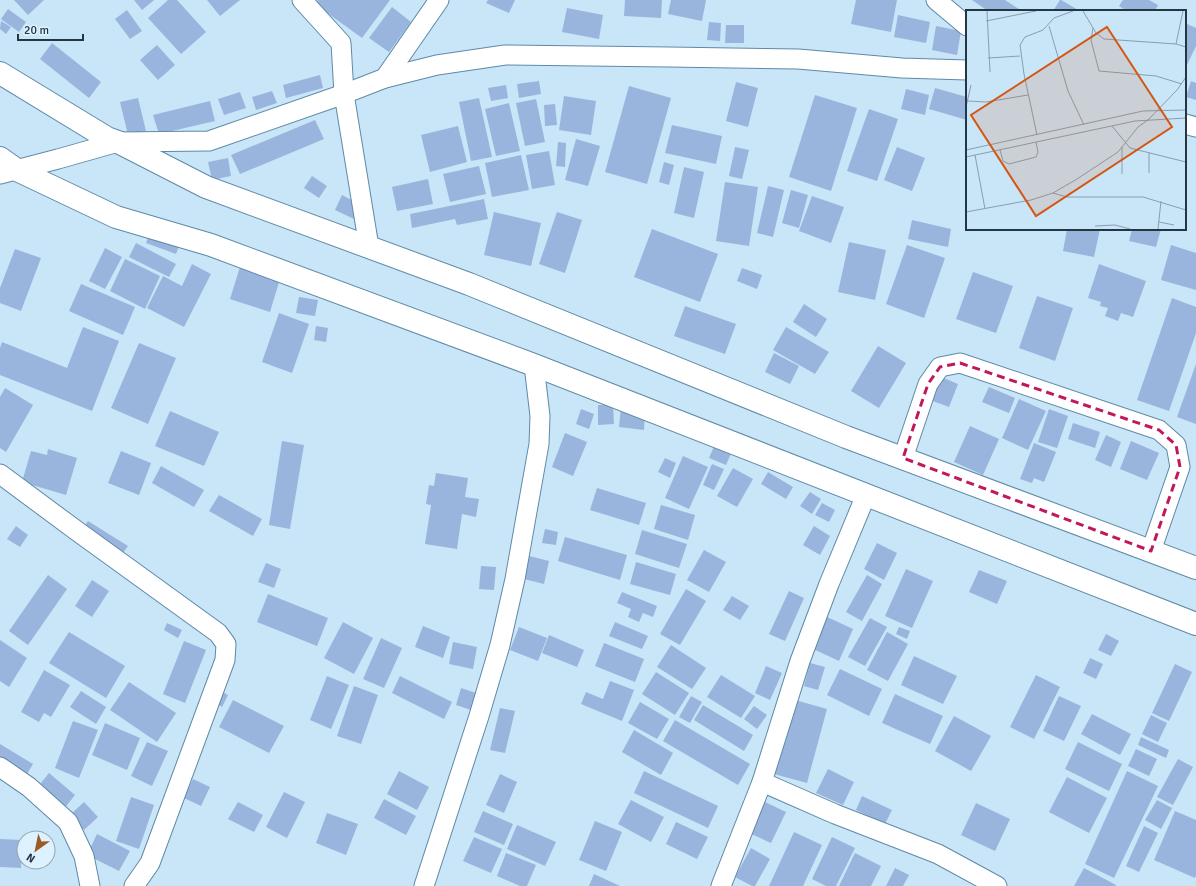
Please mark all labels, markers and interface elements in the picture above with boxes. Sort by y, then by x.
inset map [966,10,1186,230]
scale bar [18,16,83,42]
text: 20 m [24,23,49,38]
north arrow [16,830,56,870]
text: N [24,850,38,866]

